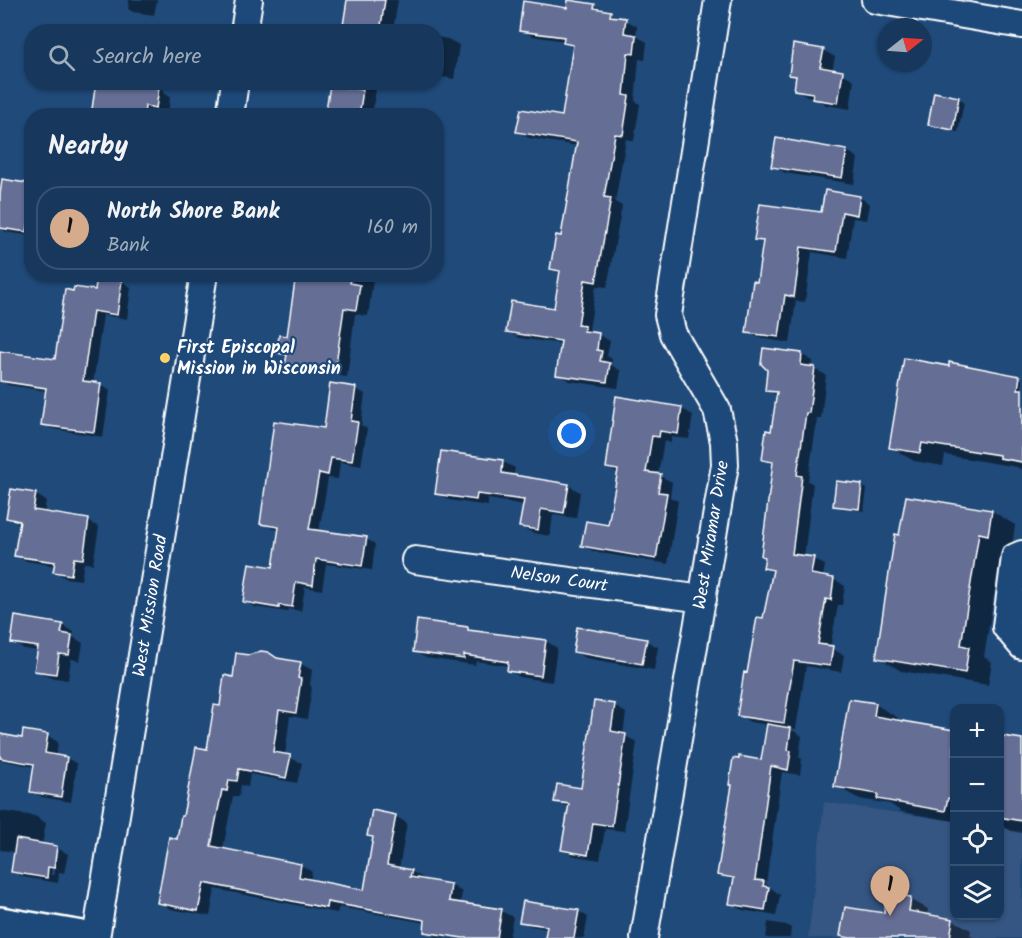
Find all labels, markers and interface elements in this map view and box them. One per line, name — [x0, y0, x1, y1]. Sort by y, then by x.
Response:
north arrow — [878, 18, 932, 72]
search box — [24, 24, 444, 90]
text: Search here — [93, 40, 201, 75]
icon: search — [45, 41, 78, 74]
text: Nearby — [48, 126, 128, 168]
text: North Shore Bank — [107, 195, 279, 230]
text: 1 — [66, 212, 73, 244]
text: 160 m — [367, 212, 418, 244]
text: Bank — [107, 230, 149, 262]
place label: First Episcopal Mission in Wisconsin — [177, 334, 341, 384]
marker: First Episcopal Mission in Wisconsin — [158, 351, 172, 365]
your location — [557, 419, 586, 448]
street label: West Miramar Drive — [686, 458, 738, 612]
street label: West Mission Road — [125, 532, 177, 679]
street label: Nelson Court — [509, 559, 610, 601]
map controls — [950, 704, 1004, 920]
button: + — [950, 704, 1004, 758]
button: − — [950, 758, 1004, 812]
button: locate — [950, 812, 1004, 866]
pin: 1 — [870, 866, 910, 916]
button: layers — [950, 866, 1004, 920]

